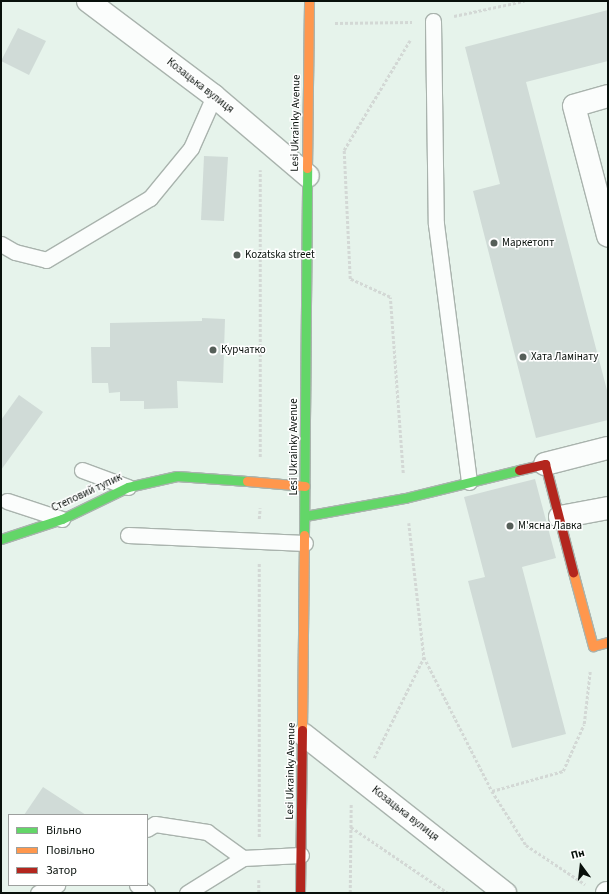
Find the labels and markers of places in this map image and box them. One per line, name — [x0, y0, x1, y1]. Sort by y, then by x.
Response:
place label: Маркетопт — [502, 236, 554, 250]
marker: Маркетопт — [489, 238, 499, 248]
place label: Kozatska street — [245, 248, 315, 262]
marker: Kozatska street — [232, 250, 242, 260]
place label: Курчатко — [221, 343, 266, 357]
marker: Курчатко — [208, 345, 218, 355]
place label: Хата Ламінату — [531, 350, 598, 364]
marker: Хата Ламінату — [518, 352, 528, 362]
place label: М'ясна Лавка — [518, 519, 582, 533]
marker: М'ясна Лавка — [505, 521, 515, 531]

